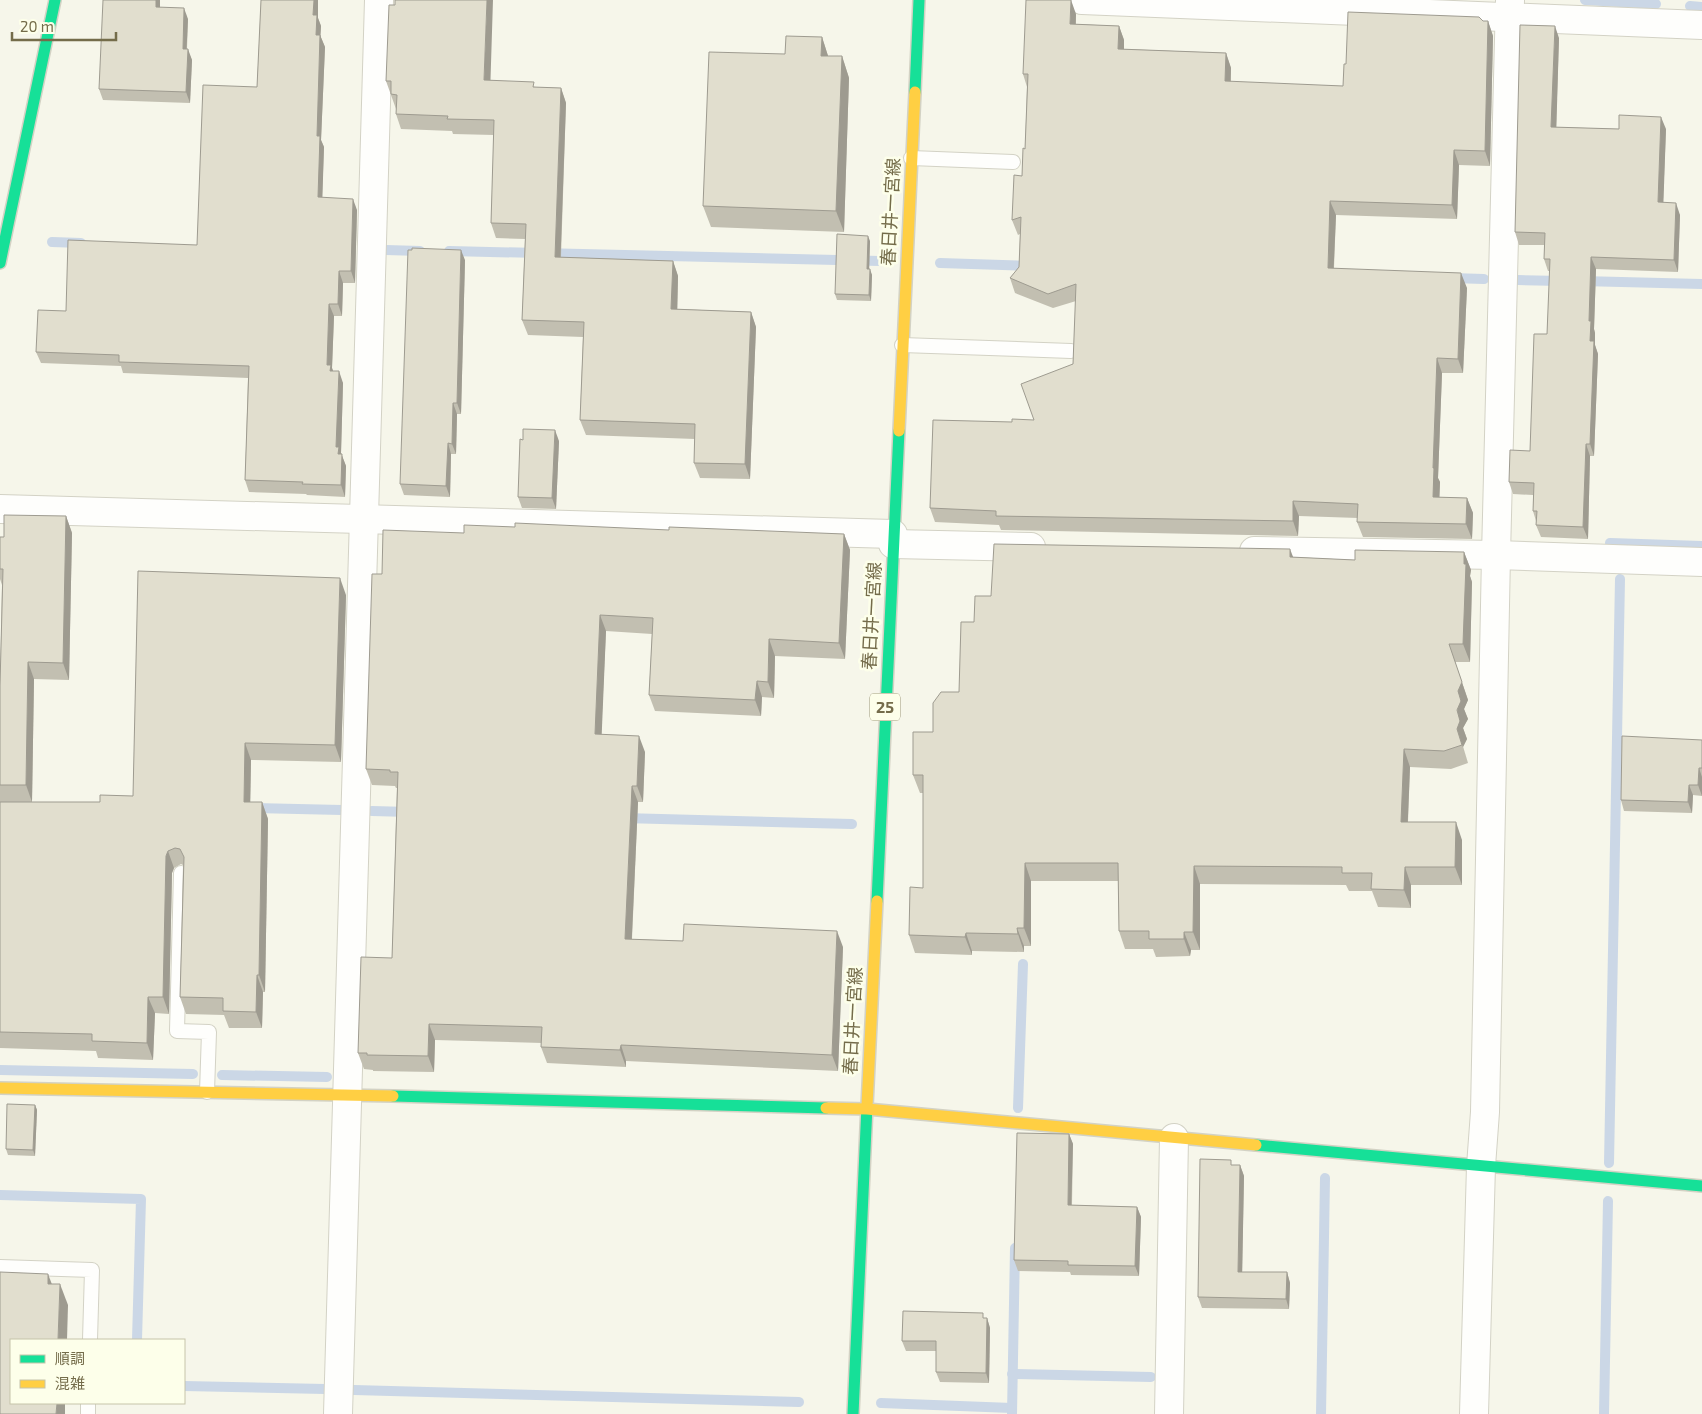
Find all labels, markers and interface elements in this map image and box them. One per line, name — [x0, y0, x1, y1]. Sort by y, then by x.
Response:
scale bar — [12, 10, 116, 42]
text: 20 m — [20, 17, 54, 35]
street label: 春日井一宮線 — [876, 157, 904, 266]
street label: 春日井一宮線 — [857, 561, 885, 670]
road number: 25 — [870, 694, 900, 720]
street label: 春日井一宮線 — [838, 966, 866, 1075]
legend — [10, 1339, 185, 1404]
text: 順調 — [55, 1349, 85, 1367]
text: 混雑 — [55, 1374, 85, 1392]

